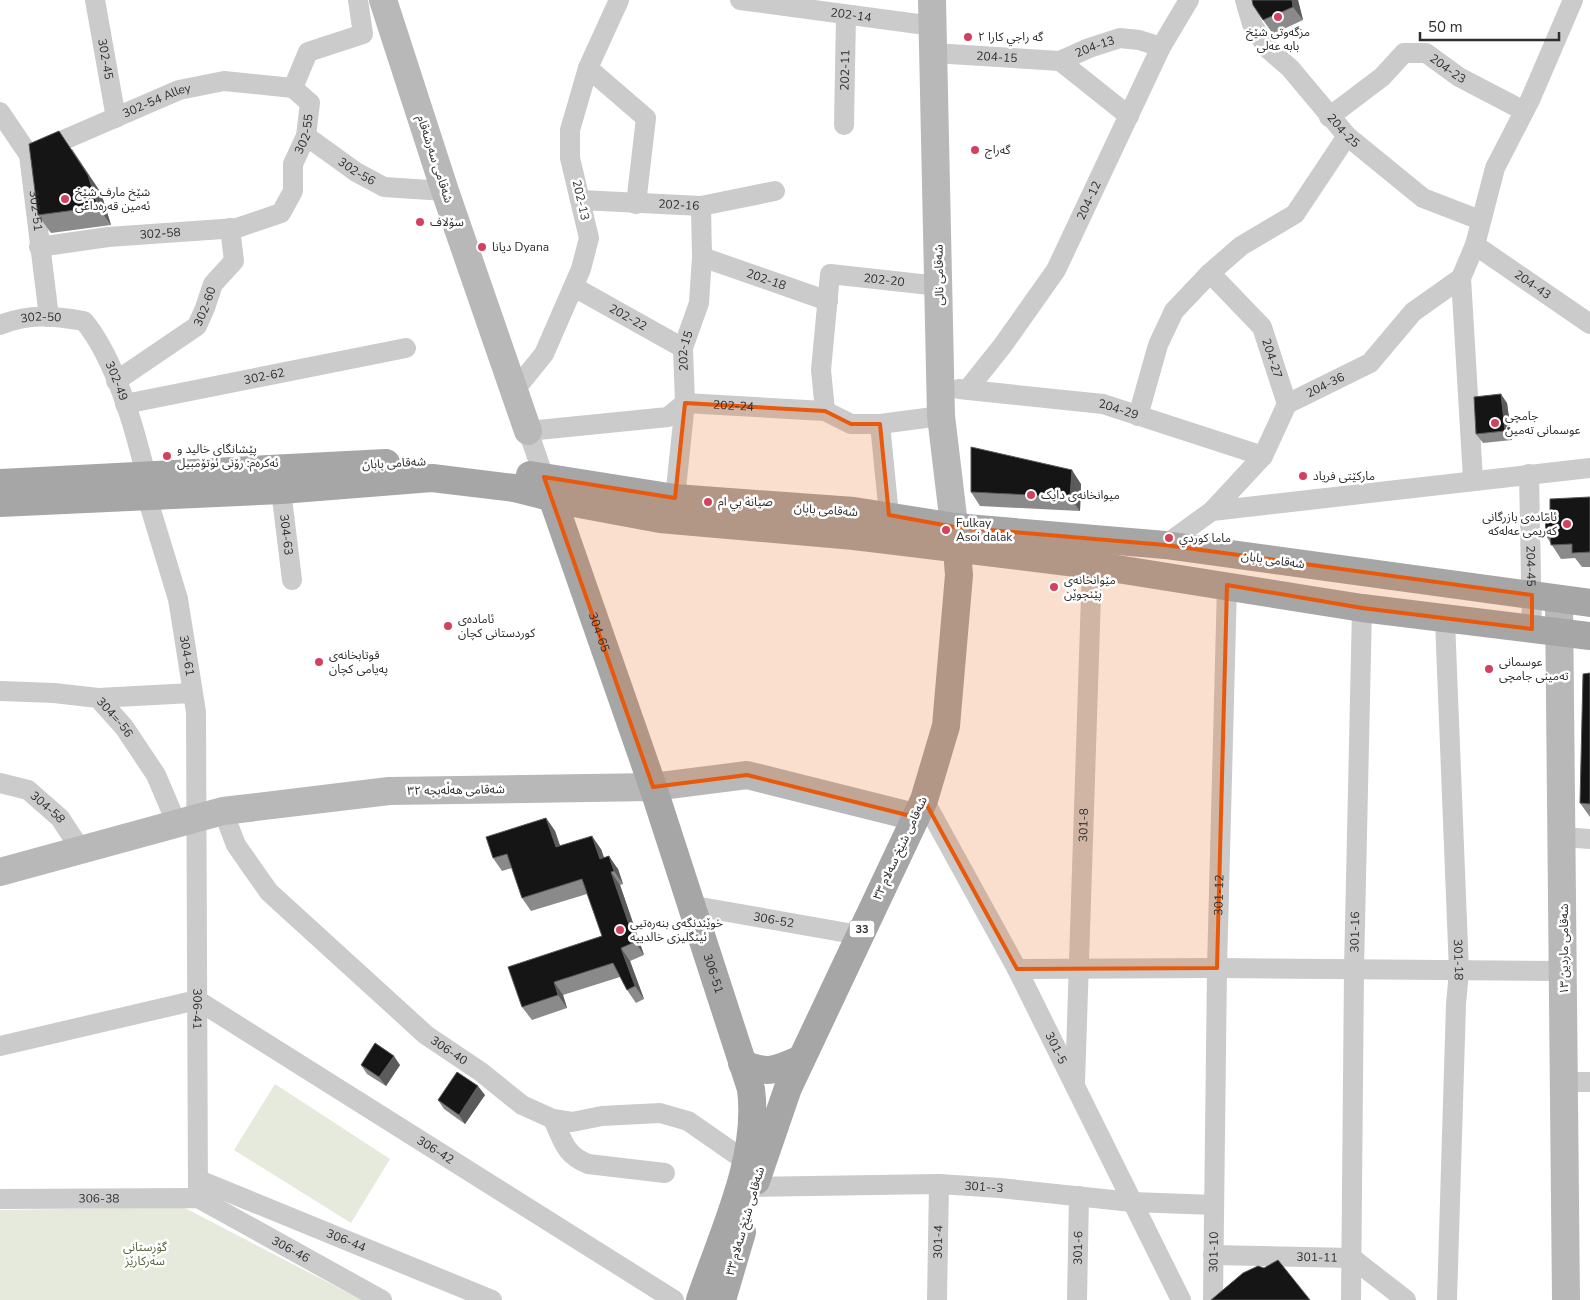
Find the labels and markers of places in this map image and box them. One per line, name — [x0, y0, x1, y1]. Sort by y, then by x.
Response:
marker: مزگەوتی شێخ بابە عەلی — [1272, 11, 1284, 23]
place label: مزگەوتی شێخ بابە عەلی — [1246, 24, 1310, 54]
place label: گه راجي كارا ٢ — [978, 29, 1044, 47]
marker: گه راجي كارا ٢ — [962, 31, 974, 43]
place label: گەراج — [985, 142, 1011, 159]
marker: گەراج — [969, 144, 981, 156]
place label: شێخ مارف شێخ ئەمین قەرەداغی — [75, 184, 150, 214]
marker: شێخ مارف شێخ ئەمین قەرەداغی — [59, 193, 71, 205]
place label: سۆلاف — [430, 214, 464, 230]
marker: سۆلاف — [414, 216, 426, 228]
place label: دیانا Dyana — [492, 239, 549, 255]
marker: دیانا Dyana — [476, 241, 488, 253]
place label: جامچی عوسمانی تەمین — [1505, 408, 1581, 438]
marker: جامچی عوسمانی تەمین — [1489, 417, 1501, 429]
place label: پێشانگای خالید و ئەکرەم: رۆنی ئوتۆمبیل — [177, 441, 278, 472]
marker: پێشانگای خالید و ئەکرەم: رۆنی ئوتۆمبیل — [161, 450, 173, 462]
place label: مارکێتی فریاد — [1313, 468, 1375, 484]
marker: مارکێتی فریاد — [1297, 470, 1309, 482]
place label: میوانخانەی دایک — [1041, 487, 1120, 503]
marker: میوانخانەی دایک — [1025, 489, 1037, 501]
place label: صيانة بي ام — [718, 494, 773, 512]
marker: صيانة بي ام — [702, 496, 714, 508]
place label: ئامادەی بازرگانی کەریمی عەلەکە — [1482, 509, 1558, 539]
place label: Fulkay Asoi dalak — [956, 515, 1013, 545]
marker: ئامادەی بازرگانی کەریمی عەلەکە — [1561, 518, 1573, 530]
marker: Fulkay Asoi dalak — [940, 524, 952, 536]
place label: ماما كوردي — [1179, 530, 1231, 548]
marker: ماما كوردي — [1163, 532, 1175, 544]
place label: مێوانخانەی پێنجوێن — [1064, 572, 1116, 602]
marker: مێوانخانەی پێنجوێن — [1048, 581, 1060, 593]
place label: ئامادەی کوردستانی کچان — [458, 611, 536, 641]
marker: ئامادەی کوردستانی کچان — [442, 620, 454, 632]
place label: قوتابخانەی پەیامی کچان — [329, 647, 388, 677]
place label: عوسمانی تەمینی جامچی — [1499, 654, 1569, 684]
marker: قوتابخانەی پەیامی کچان — [313, 656, 325, 668]
marker: عوسمانی تەمینی جامچی — [1483, 663, 1495, 675]
place label: خوێندنگەی بنەڕەتیی ئینگلیزی خالدییە — [630, 915, 723, 945]
marker: خوێندنگەی بنەڕەتیی ئینگلیزی خالدییە — [614, 924, 626, 936]

